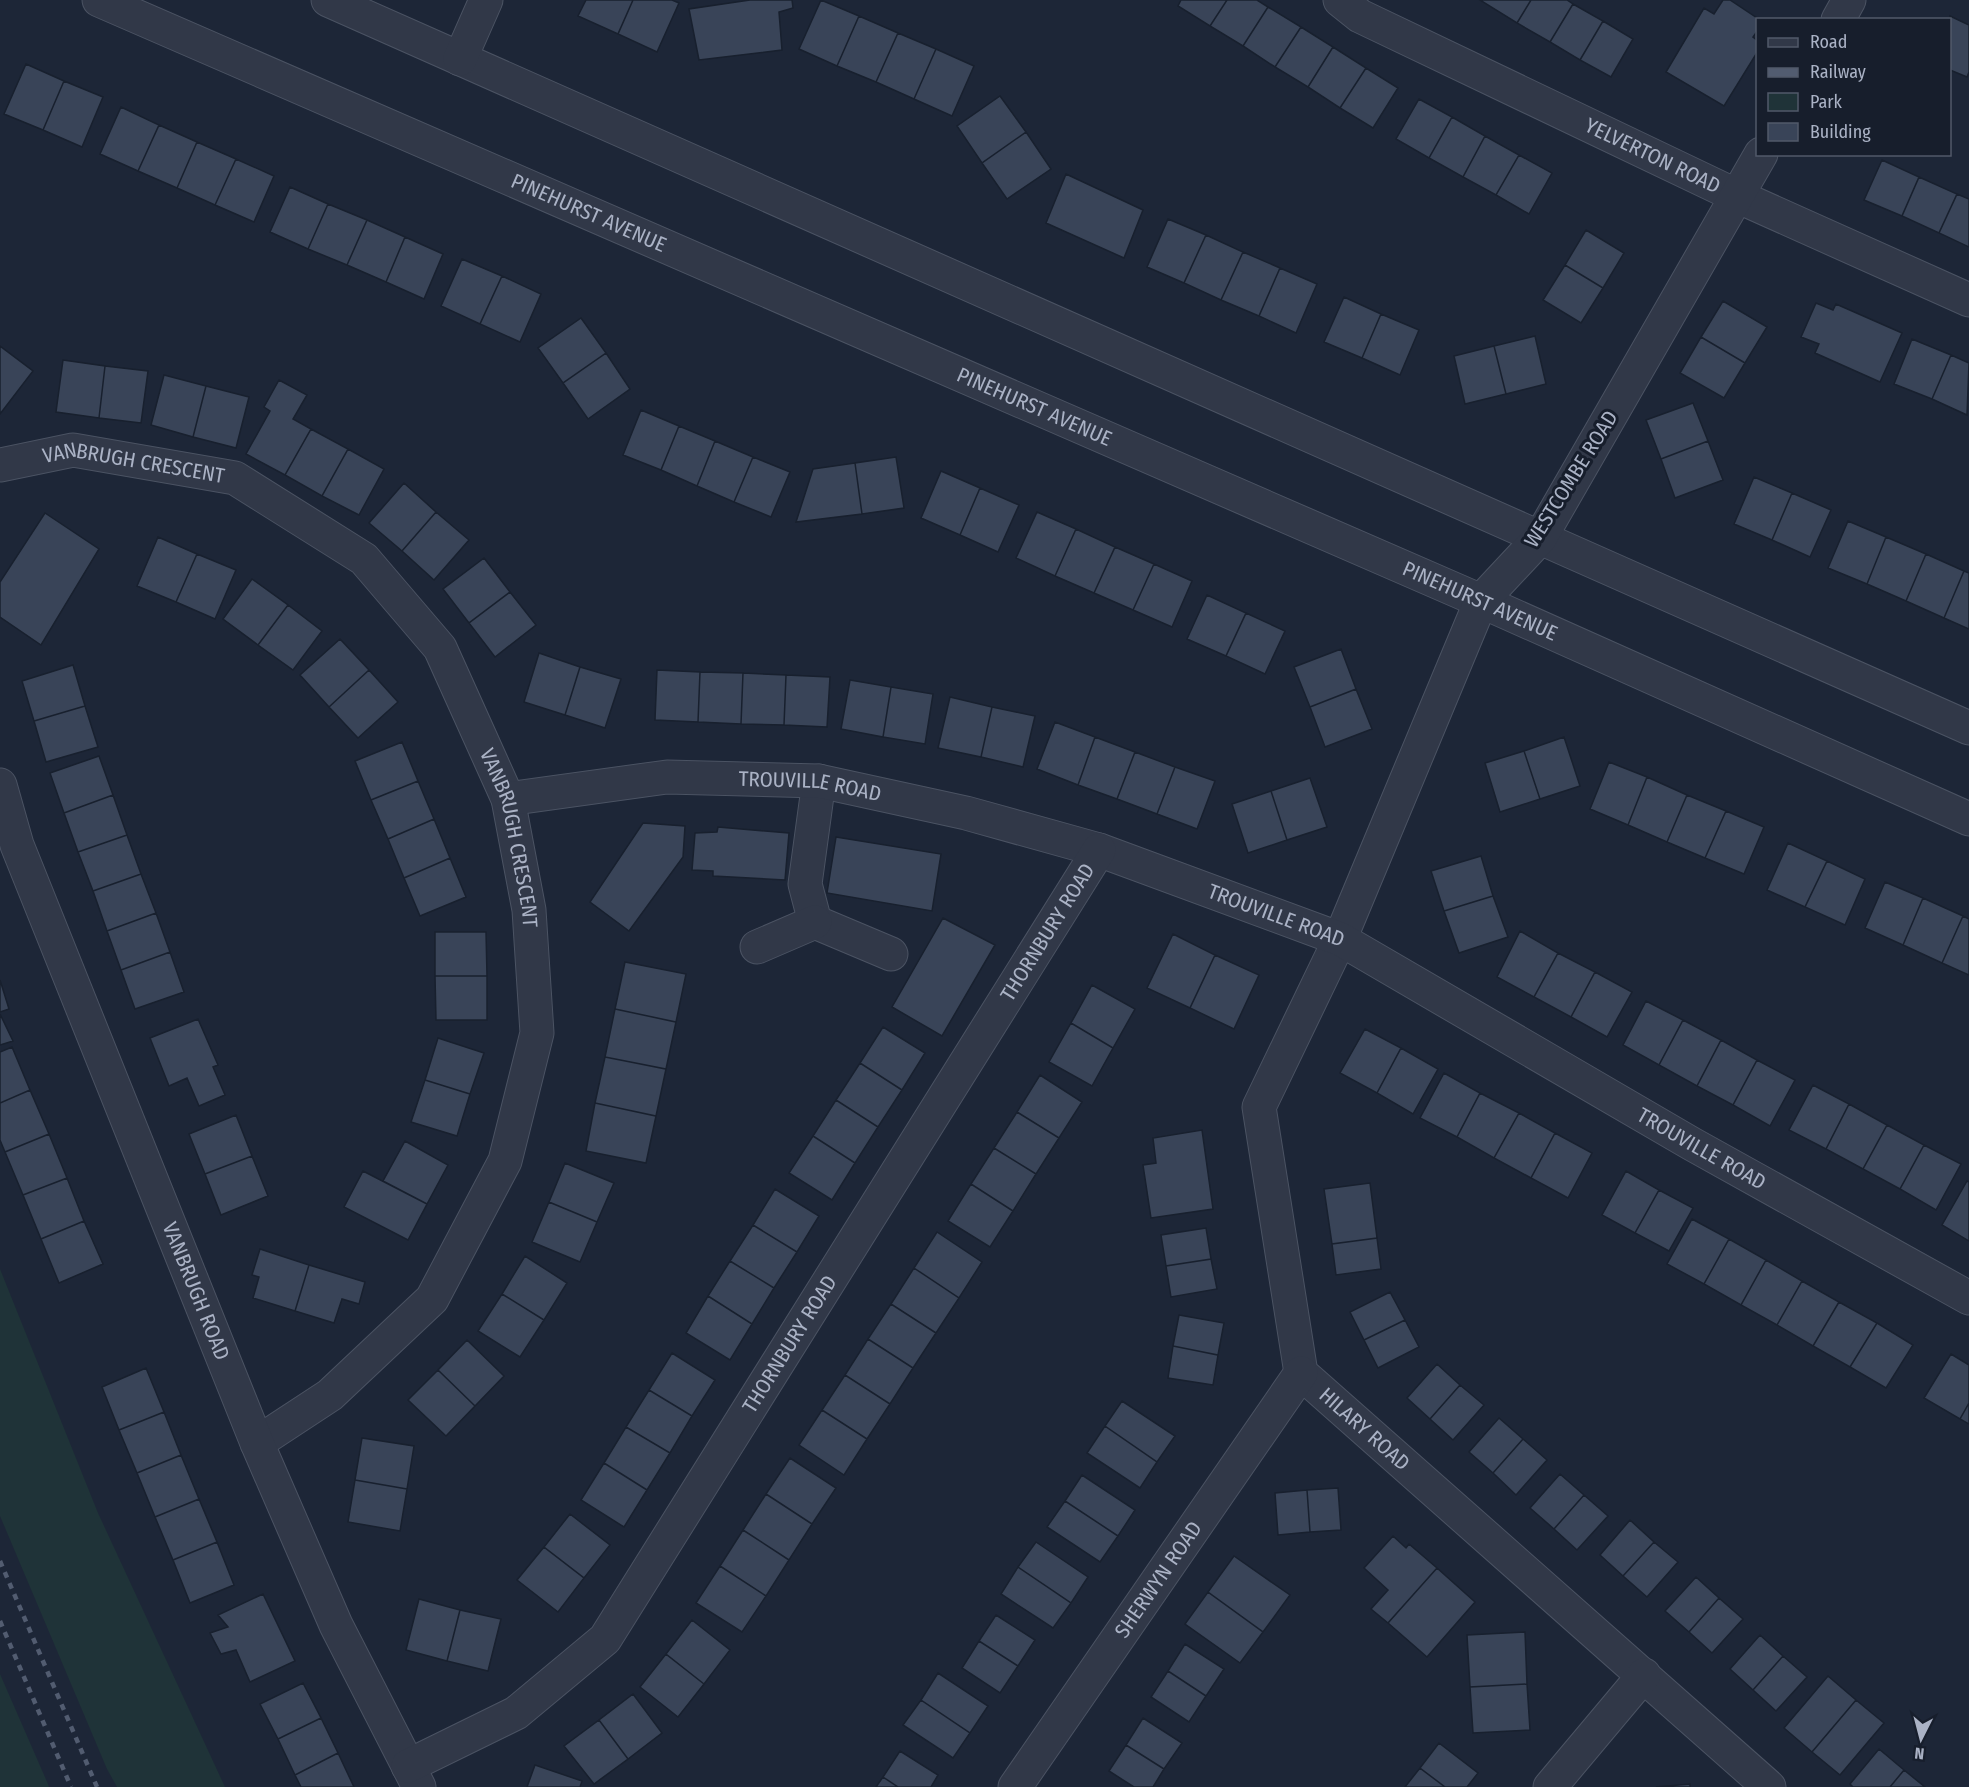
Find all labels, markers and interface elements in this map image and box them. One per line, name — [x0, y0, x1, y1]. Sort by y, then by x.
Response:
legend — [1756, 18, 1951, 156]
text: Road — [1810, 31, 1847, 53]
text: Railway — [1810, 61, 1866, 83]
text: Park — [1810, 91, 1843, 113]
street label: YELVERTON ROAD — [1581, 112, 1725, 199]
text: Building — [1810, 121, 1871, 143]
street label: PINEHURST AVENUE — [507, 168, 670, 258]
street label: PINEHURST AVENUE — [953, 362, 1116, 452]
street label: WESTCOMBE ROAD — [1519, 406, 1623, 552]
street label: VANBRUGH CRESCENT — [40, 437, 227, 489]
street label: PINEHURST AVENUE — [1399, 555, 1561, 646]
street label: VANBRUGH CRESCENT — [474, 744, 543, 928]
street label: TROUVILLE ROAD — [738, 766, 884, 807]
street label: THORNBURY ROAD — [995, 858, 1100, 1006]
street label: TROUVILLE ROAD — [1204, 878, 1348, 953]
street label: TROUVILLE ROAD — [1633, 1102, 1770, 1195]
street label: VANBRUGH ROAD — [157, 1218, 235, 1364]
street label: THORNBURY ROAD — [737, 1270, 842, 1418]
street label: HILARY ROAD — [1314, 1382, 1415, 1476]
street label: SHERWYN ROAD — [1109, 1516, 1208, 1643]
north arrow — [1891, 1709, 1951, 1769]
text: N — [1914, 1743, 1925, 1763]

